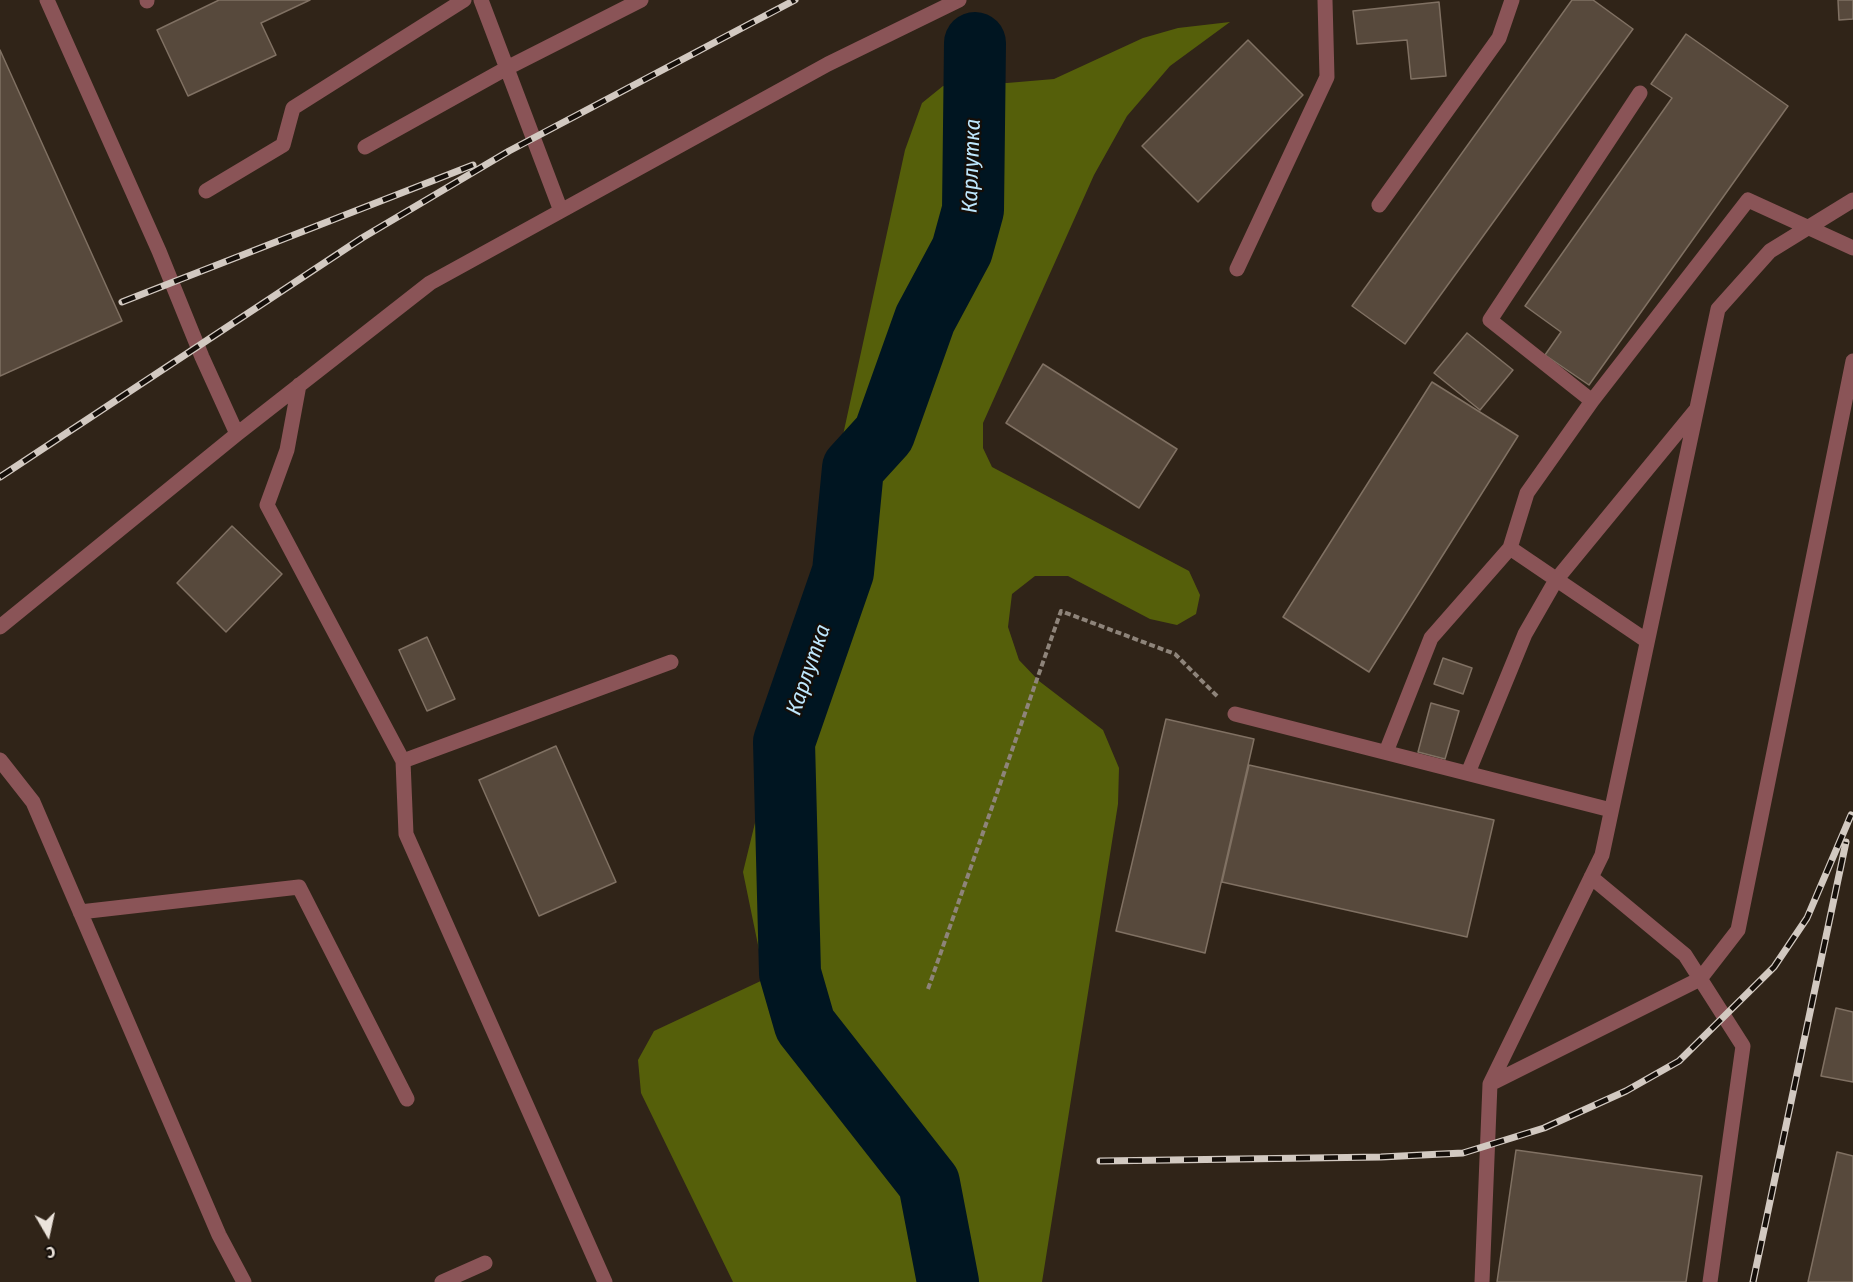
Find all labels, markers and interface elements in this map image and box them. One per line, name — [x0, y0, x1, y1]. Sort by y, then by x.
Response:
water label: Карлутка — [957, 118, 987, 214]
water label: Карлутка — [781, 621, 837, 719]
north arrow — [18, 1204, 78, 1264]
text: С — [45, 1242, 57, 1262]

